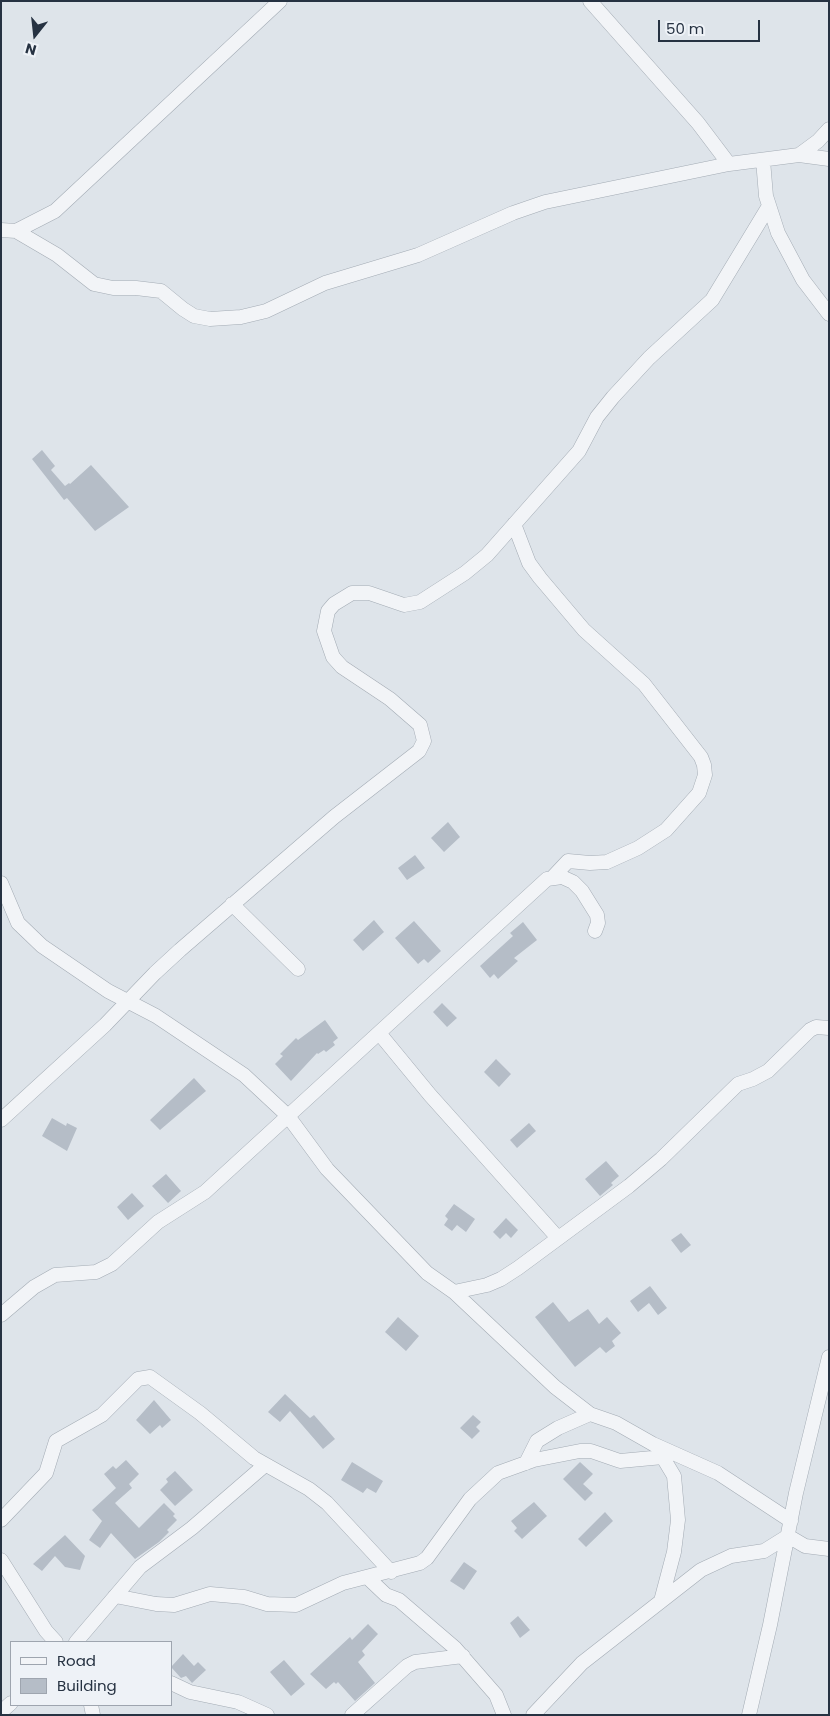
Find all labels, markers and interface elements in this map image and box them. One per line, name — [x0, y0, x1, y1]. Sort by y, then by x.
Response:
north arrow — [10, 10, 60, 60]
scale bar — [660, 10, 762, 42]
text: 50 m — [666, 18, 704, 39]
text: N — [23, 38, 39, 60]
legend — [10, 1641, 172, 1706]
text: Road — [57, 1650, 96, 1671]
text: Building — [57, 1675, 117, 1696]

